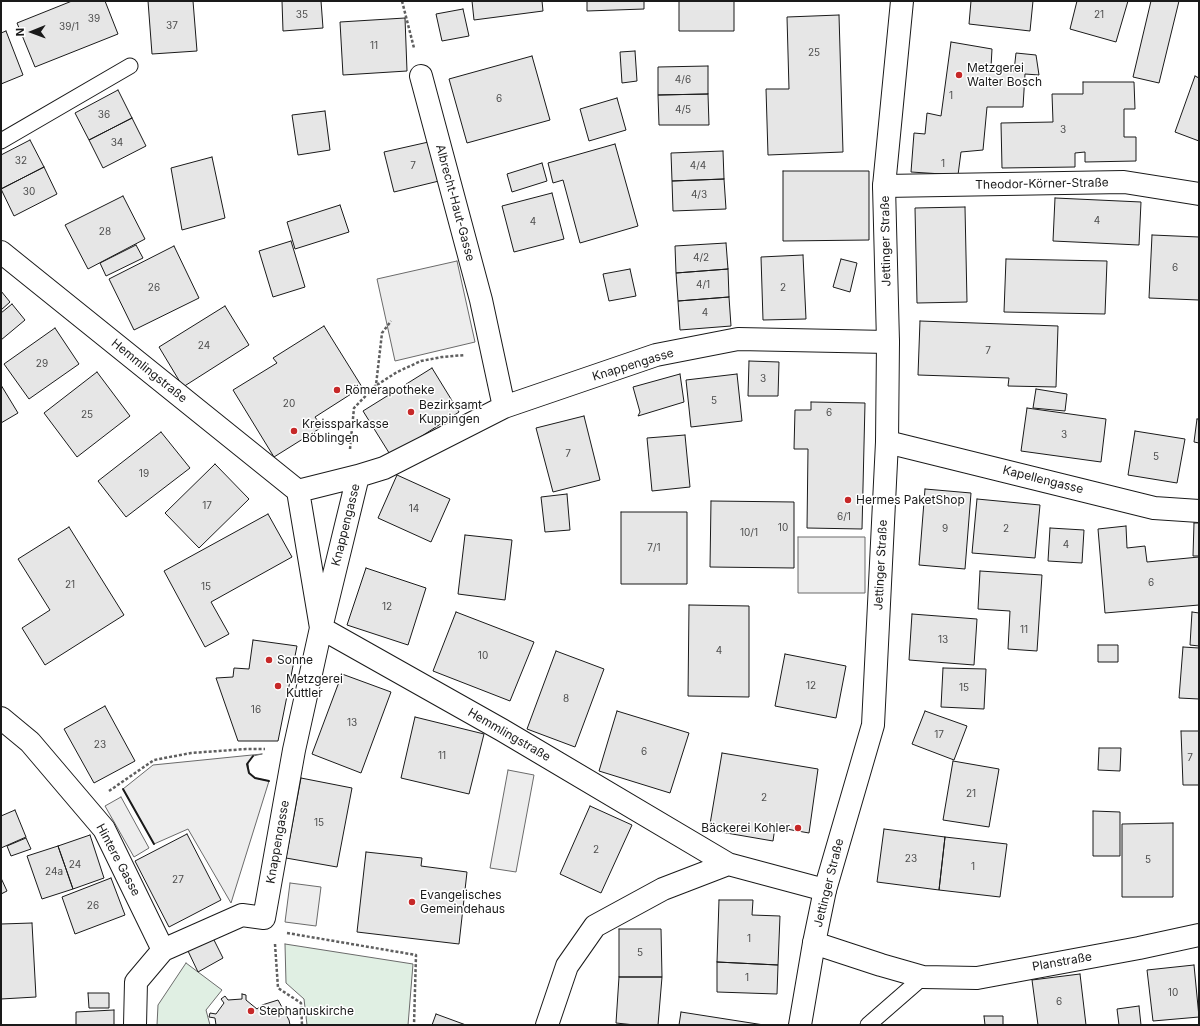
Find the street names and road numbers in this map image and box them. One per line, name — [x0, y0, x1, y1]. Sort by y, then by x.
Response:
street label: Albrecht-Haut-Gasse — [432, 143, 478, 263]
street label: Theodor-Körner-Straße — [975, 176, 1109, 192]
street label: Jettinger Straße — [878, 195, 894, 287]
street label: Hemmlingstraße — [108, 336, 190, 406]
street label: Knappengasse — [591, 346, 675, 384]
street label: Kapellengasse — [1001, 463, 1085, 497]
street label: Knappengasse — [329, 482, 363, 568]
street label: Jettinger Straße — [871, 519, 891, 611]
street label: Hemmlingstraße — [465, 705, 553, 765]
street label: Knappengasse — [264, 799, 292, 885]
street label: Hintere Gasse — [93, 821, 143, 899]
street label: Jettinger Straße — [811, 837, 847, 929]
street label: Planstraße — [1031, 950, 1093, 974]

